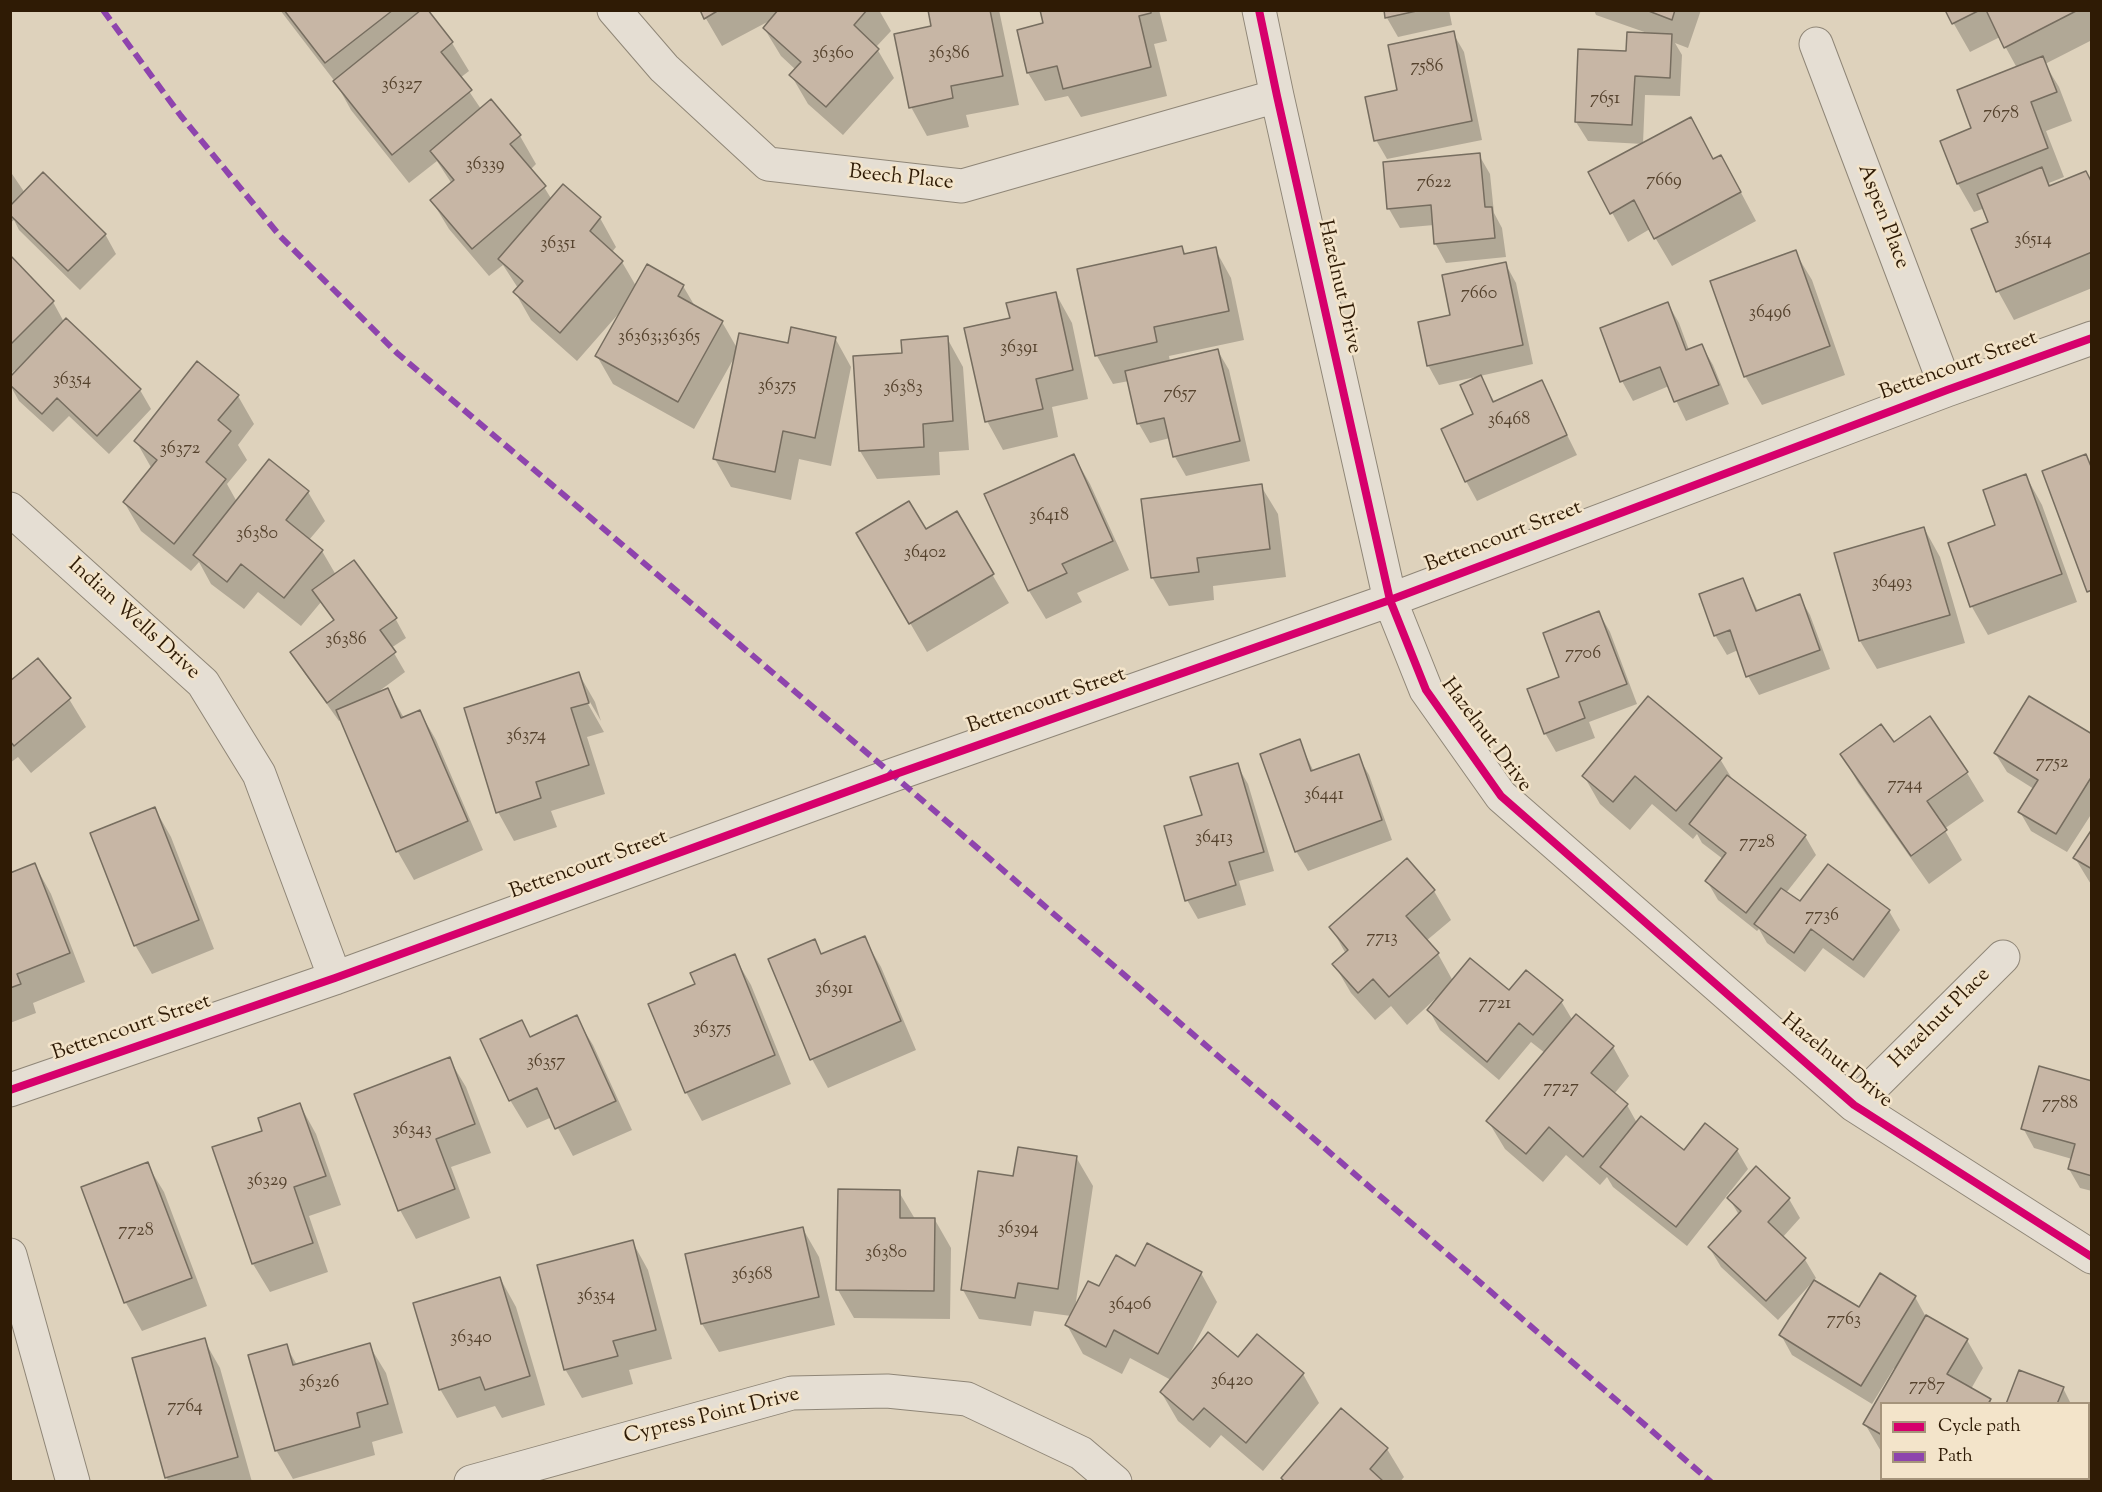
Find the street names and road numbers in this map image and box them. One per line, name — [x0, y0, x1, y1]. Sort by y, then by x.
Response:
street label: Beech Place — [847, 161, 955, 197]
street label: Aspen Place — [1851, 161, 1913, 273]
street label: Hazelnut Drive — [1310, 218, 1366, 356]
street label: Bettencourt Street — [1877, 327, 2041, 407]
street label: Bettencourt Street — [1422, 496, 1586, 580]
street label: Indian Wells Drive — [62, 554, 204, 686]
street label: Bettencourt Street — [964, 663, 1130, 741]
street label: Hazelnut Drive — [1434, 674, 1536, 798]
street label: Bettencourt Street — [507, 826, 671, 906]
street label: Hazelnut Place — [1885, 963, 1997, 1075]
street label: Bettencourt Street — [49, 990, 215, 1068]
street label: Hazelnut Drive — [1775, 1009, 1897, 1115]
street label: Cypress Point Drive — [622, 1383, 802, 1451]

